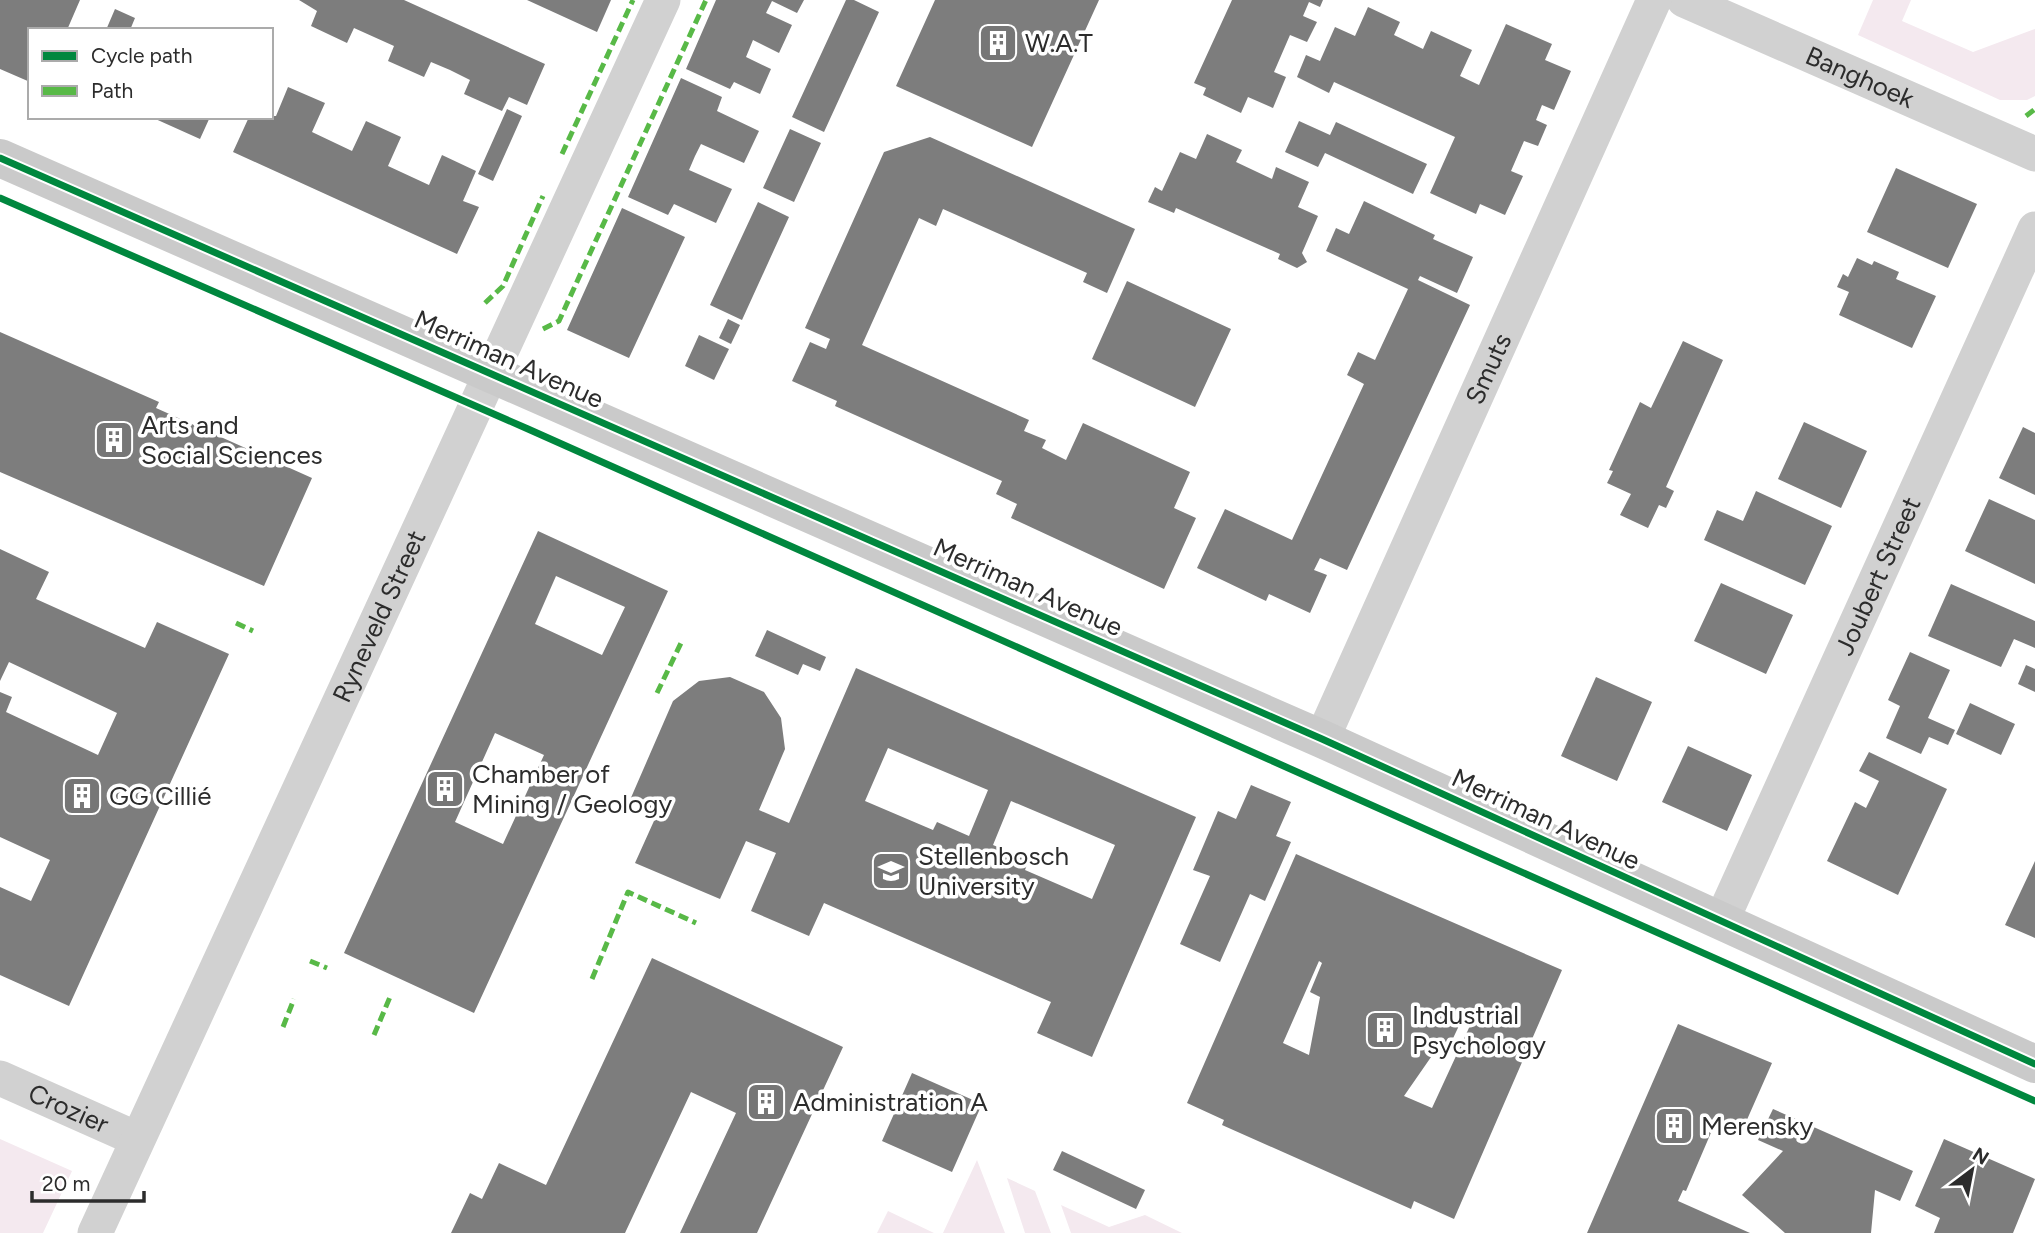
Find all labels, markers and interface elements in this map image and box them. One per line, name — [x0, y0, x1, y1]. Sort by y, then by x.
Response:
building icon: W.A.T — [977, 22, 1019, 64]
place label: W.A.T — [1025, 27, 1093, 59]
legend — [28, 28, 273, 119]
street label: Banghoek — [1801, 39, 1919, 115]
text: Cycle path — [91, 43, 192, 68]
text: Path — [91, 78, 133, 103]
street label: Merriman Avenue — [409, 303, 609, 415]
street label: Smuts — [1459, 328, 1518, 409]
place label: Arts and Social Sciences — [141, 409, 323, 471]
building icon: Arts and Social Sciences — [93, 419, 135, 461]
street label: Joubert Street — [1828, 492, 1928, 660]
street label: Ryneveld Street — [326, 525, 433, 707]
street label: Merriman Avenue — [928, 531, 1128, 643]
place label: Chamber of Mining / Geology — [472, 758, 672, 820]
street label: Merriman Avenue — [1447, 761, 1645, 877]
building icon: Chamber of Mining / Geology — [424, 768, 466, 810]
building icon: GG Cillié — [61, 775, 103, 817]
place label: GG Cillié — [109, 780, 211, 812]
place label: Stellenbosch University — [918, 840, 1069, 902]
school or university icon: Stellenbosch University — [870, 850, 912, 892]
place label: Industrial Psychology — [1412, 999, 1546, 1061]
building icon: Industrial Psychology — [1364, 1009, 1406, 1051]
street label: Crozier — [23, 1077, 114, 1140]
building icon: Administration A — [745, 1081, 787, 1123]
place label: Administration A — [793, 1086, 988, 1118]
building icon: Merensky — [1653, 1105, 1695, 1147]
place label: Merensky — [1701, 1110, 1813, 1142]
north arrow — [1937, 1135, 2007, 1205]
text: N — [1968, 1142, 1993, 1170]
scale bar — [32, 1160, 144, 1204]
text: 20 m — [42, 1171, 90, 1196]

